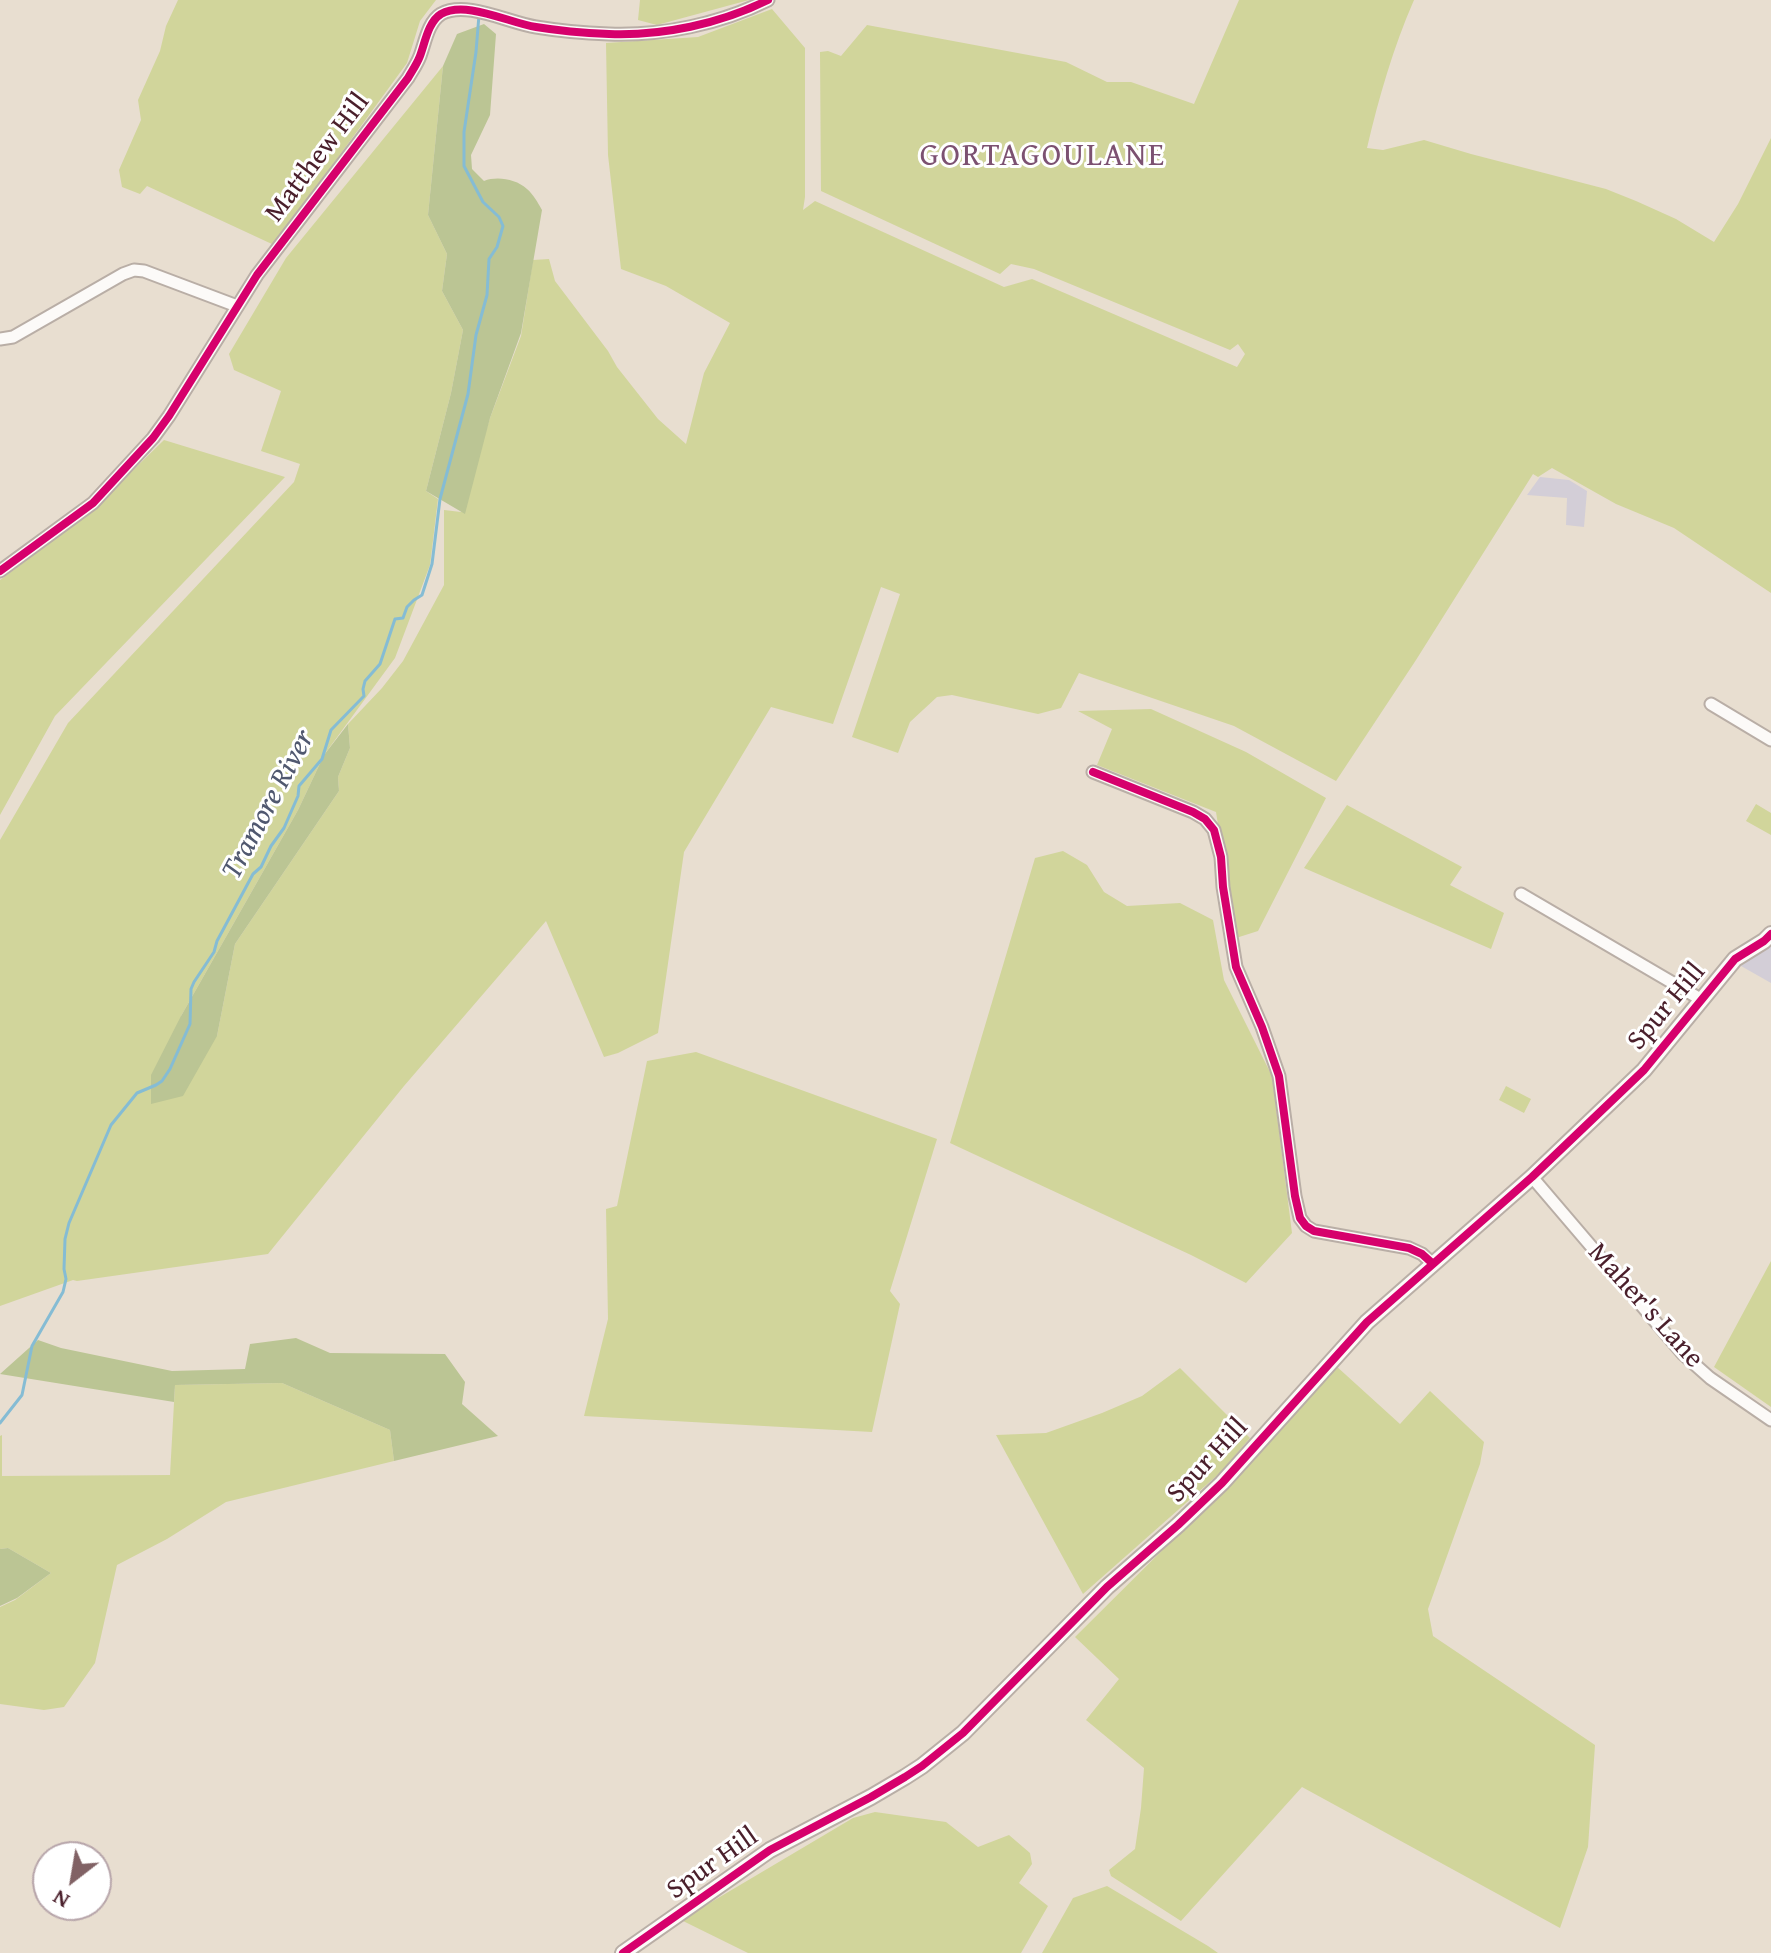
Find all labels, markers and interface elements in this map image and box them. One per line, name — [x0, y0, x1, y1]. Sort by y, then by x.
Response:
street label: Matthew Hill — [259, 87, 377, 229]
district label: GORTAGOULANE — [920, 138, 1166, 176]
water label: Tramore River — [215, 724, 323, 886]
street label: Spur Hill — [1621, 956, 1713, 1058]
street label: Maher's Lane — [1580, 1236, 1710, 1376]
street label: Spur Hill — [1160, 1412, 1256, 1510]
street label: Spur Hill — [661, 1820, 765, 1908]
north arrow — [32, 1841, 112, 1921]
text: N — [46, 1882, 75, 1917]

